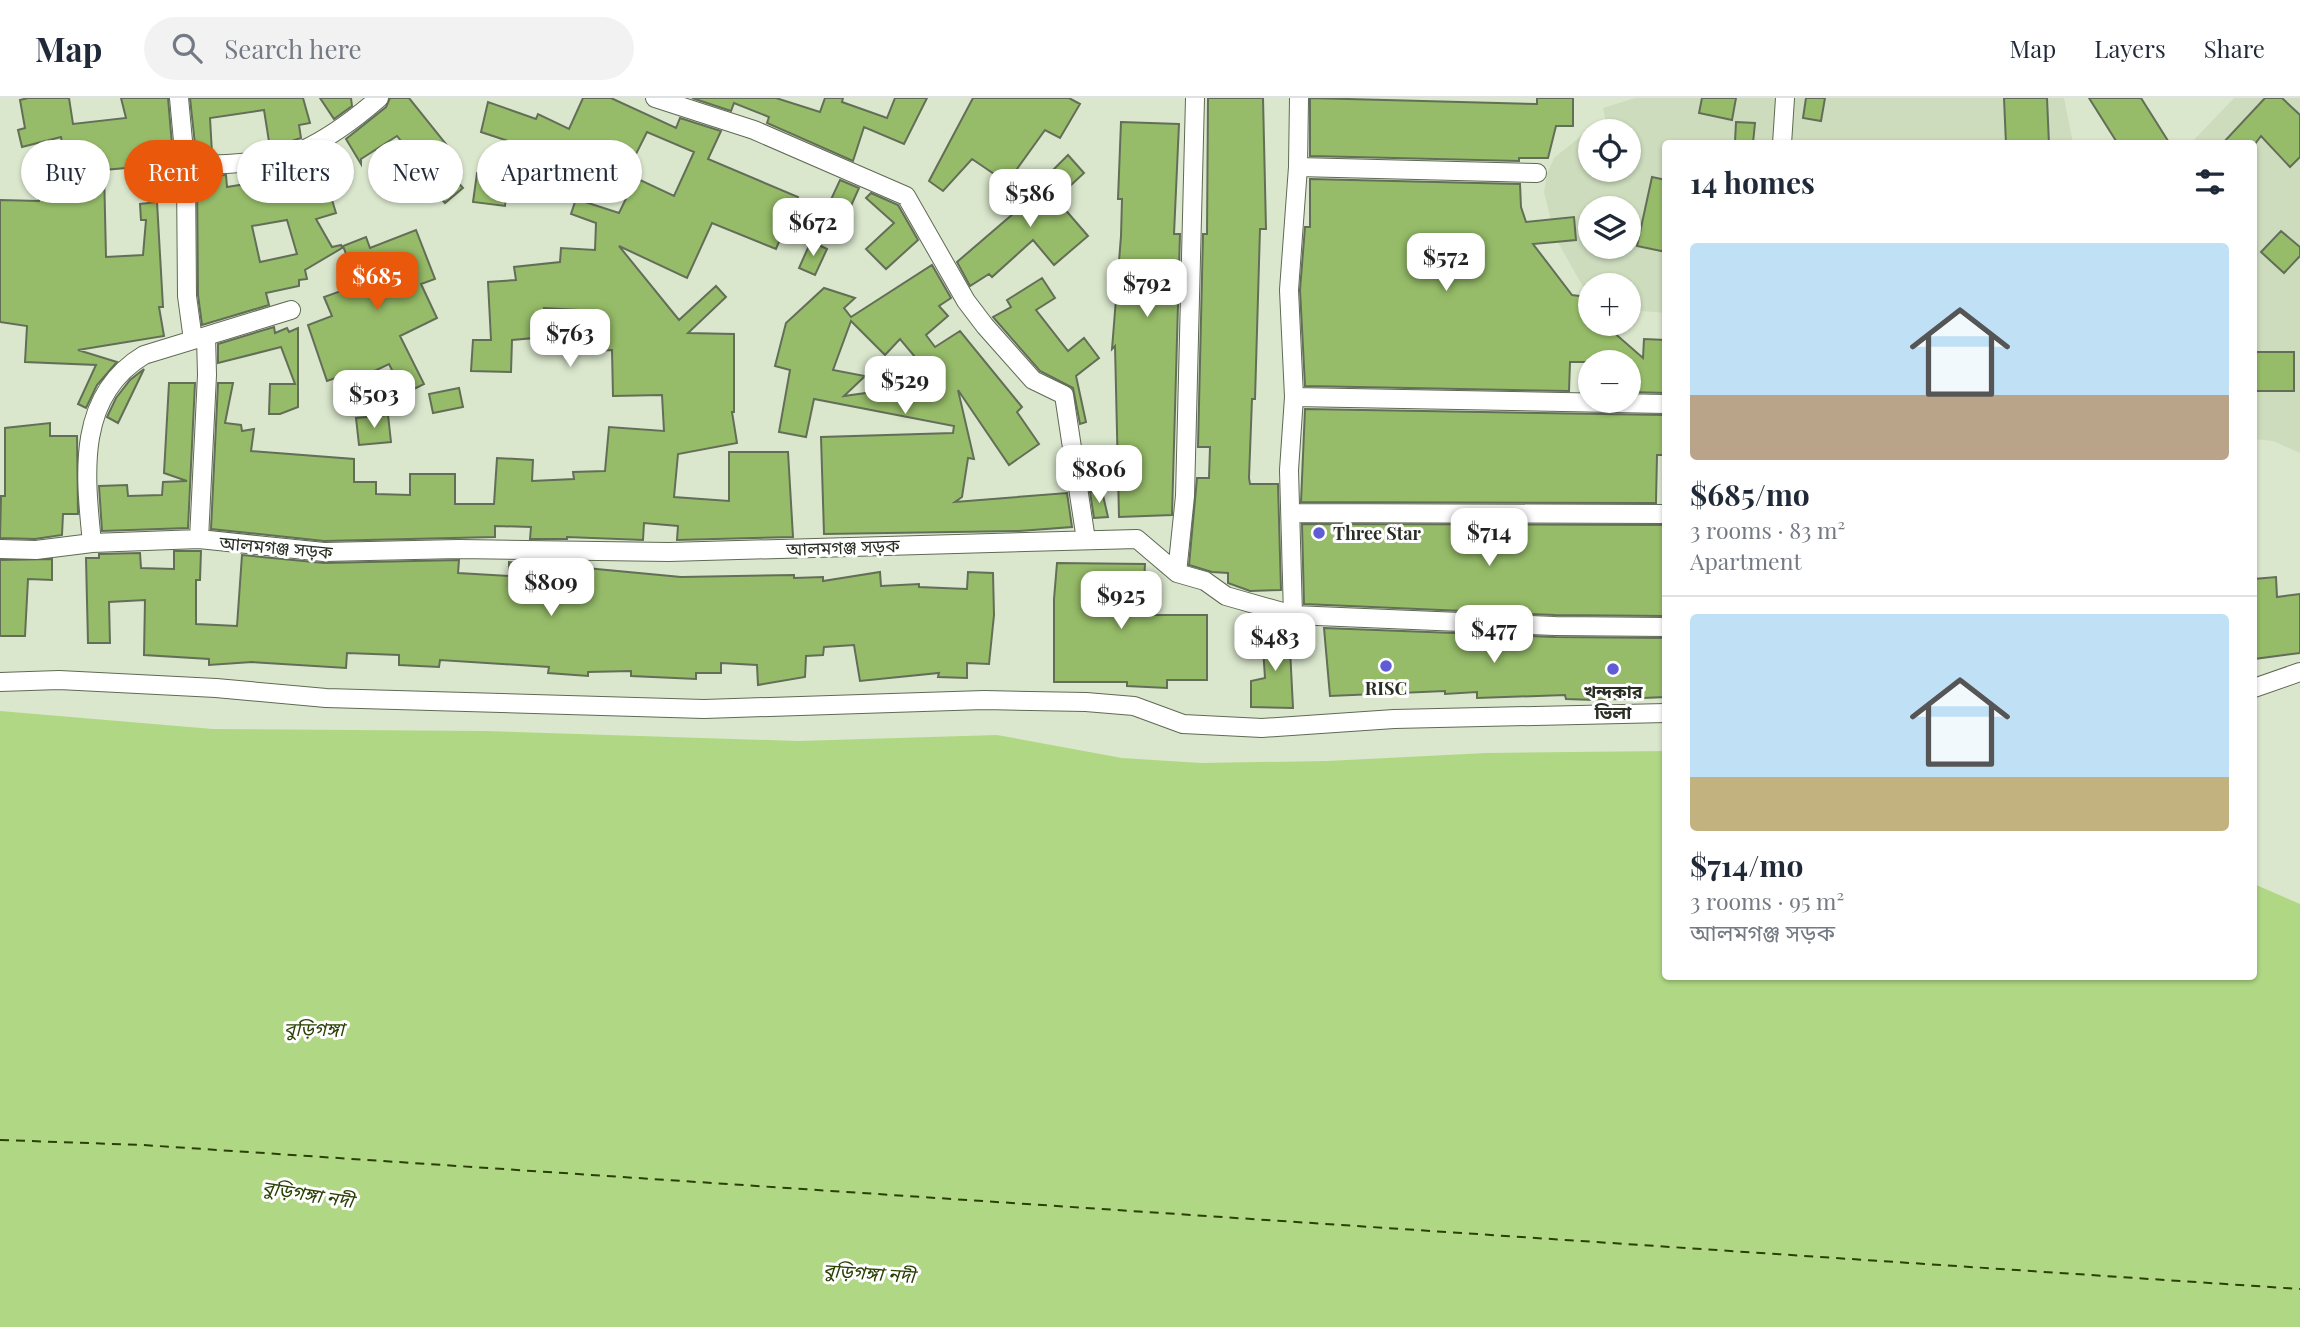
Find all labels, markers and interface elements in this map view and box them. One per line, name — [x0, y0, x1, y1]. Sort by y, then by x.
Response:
search box — [144, 17, 634, 80]
text: Map — [35, 26, 102, 70]
icon: search — [168, 29, 206, 67]
text: Search here — [224, 31, 362, 66]
text: Map — [2010, 32, 2056, 64]
text: Layers — [2094, 32, 2166, 64]
text: Share — [2204, 32, 2265, 64]
map controls — [1578, 119, 1641, 413]
button: locate — [1578, 119, 1641, 182]
chip: Buy — [21, 140, 110, 203]
chip: Rent — [124, 140, 223, 203]
chip: Filters — [237, 140, 354, 203]
chip: New — [368, 140, 463, 203]
chip: Apartment — [477, 140, 642, 203]
text: 14 homes — [1690, 162, 1815, 202]
icon: filters — [2191, 163, 2229, 201]
pin: $586 — [989, 170, 1071, 229]
text: $586 — [1005, 176, 1055, 207]
button: layers — [1578, 196, 1641, 259]
pin: $672 — [772, 198, 854, 258]
text: $672 — [789, 205, 837, 236]
pin: $572 — [1405, 234, 1487, 293]
text: $572 — [1423, 240, 1469, 271]
pin: $685 — [336, 252, 418, 312]
text: $685 — [352, 259, 402, 290]
pin: $792 — [1106, 260, 1188, 319]
text: $792 — [1123, 266, 1171, 297]
button: + — [1578, 273, 1641, 336]
icon: home — [1897, 289, 2023, 415]
pin: $763 — [529, 310, 611, 369]
text: $763 — [546, 316, 594, 347]
button: − — [1578, 350, 1641, 413]
pin: $529 — [864, 356, 946, 416]
text: $529 — [881, 363, 929, 394]
pin: $503 — [333, 370, 415, 430]
text: $503 — [349, 377, 399, 408]
pin: $806 — [1058, 446, 1140, 505]
text: $806 — [1072, 452, 1126, 483]
text: $685/mo — [1690, 474, 1810, 514]
pin: $714 — [1448, 508, 1530, 568]
text: 3 rooms · 83 m² — [1690, 514, 1845, 545]
text: $714 — [1467, 515, 1511, 546]
place label: Three Star — [1333, 521, 1422, 545]
marker: Three Star — [1311, 525, 1327, 541]
street label: আলমগঞ্জ সড়ক — [217, 530, 334, 564]
street label: আলমগঞ্জ সড়ক — [785, 533, 901, 561]
text: Apartment — [1690, 545, 1802, 576]
pin: $809 — [510, 559, 592, 618]
text: $809 — [524, 565, 578, 596]
pin: $925 — [1080, 572, 1162, 631]
text: $925 — [1097, 578, 1145, 609]
pin: $477 — [1453, 606, 1535, 665]
text: $477 — [1471, 612, 1517, 643]
pin: $483 — [1234, 614, 1316, 673]
text: $483 — [1250, 620, 1300, 651]
marker: RISC — [1378, 658, 1394, 674]
icon: home — [1897, 659, 2023, 785]
marker: খন্দকার ভিলা — [1605, 661, 1621, 677]
place label: RISC — [1365, 676, 1407, 700]
place label: খন্দকার ভিলা — [1583, 679, 1644, 724]
text: $714/mo — [1690, 845, 1803, 885]
text: 3 rooms · 95 m² — [1690, 885, 1844, 916]
text: আলমগঞ্জ সড়ক — [1690, 916, 1835, 947]
water label: বুড়িগঙ্গা — [284, 1015, 348, 1041]
water label: বুড়িগঙ্গা নদী — [260, 1173, 359, 1214]
water label: বুড়িগঙ্গা নদী — [822, 1256, 920, 1288]

